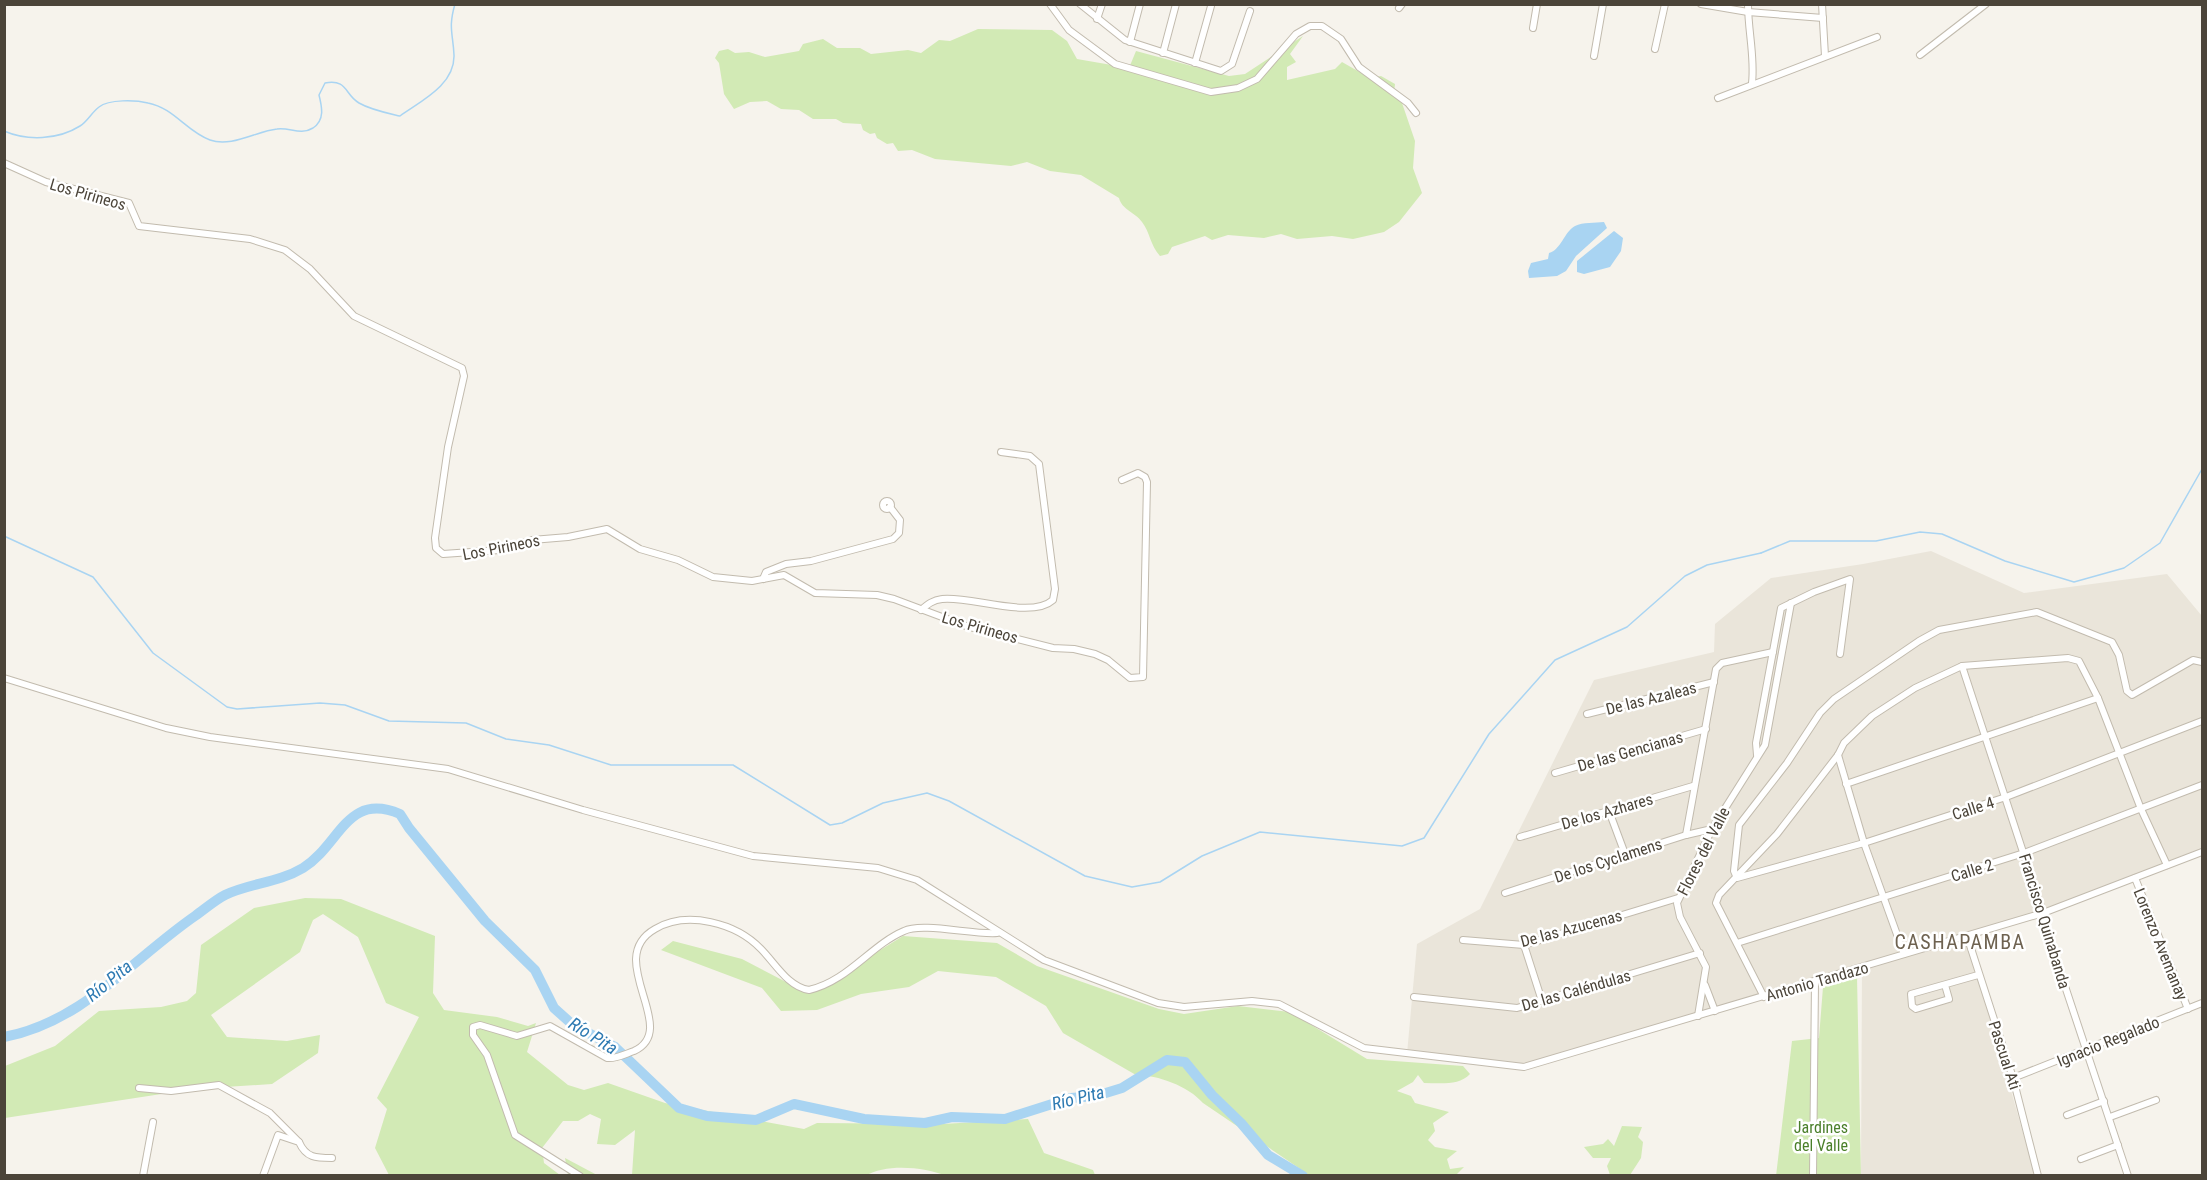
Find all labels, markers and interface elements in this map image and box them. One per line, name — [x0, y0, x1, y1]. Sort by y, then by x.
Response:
street label: Los Pirineos — [48, 175, 128, 214]
street label: Los Pirineos — [461, 531, 541, 564]
street label: Los Pirineos — [940, 608, 1020, 647]
street label: De las Azaleas — [1604, 678, 1698, 719]
street label: De las Gencianas — [1575, 727, 1685, 776]
street label: De los Azhares — [1559, 789, 1655, 834]
street label: Calle 4 — [1950, 793, 1997, 824]
street label: Flores del Valle — [1673, 804, 1734, 899]
street label: De los Cyclamens — [1552, 834, 1664, 887]
street label: Francisco Quinabanda — [2015, 851, 2074, 991]
street label: Calle 2 — [1949, 855, 1996, 886]
street label: Lorenzo Avemanay — [2129, 885, 2192, 1003]
street label: De las Azucenas — [1518, 906, 1624, 951]
district label: CASHAPAMBA — [1894, 930, 2026, 954]
water label: Río Pita — [81, 956, 136, 1006]
street label: Antonio Tandazo — [1764, 958, 1871, 1005]
street label: De las Caléndulas — [1519, 966, 1633, 1015]
street label: Ignacio Regalado — [2054, 1012, 2162, 1071]
water label: Río Pita — [565, 1013, 622, 1059]
street label: Pascual Ati — [1984, 1018, 2025, 1092]
water label: Río Pita — [1049, 1081, 1106, 1114]
park label: Jardines del Valle — [1794, 1118, 1848, 1155]

